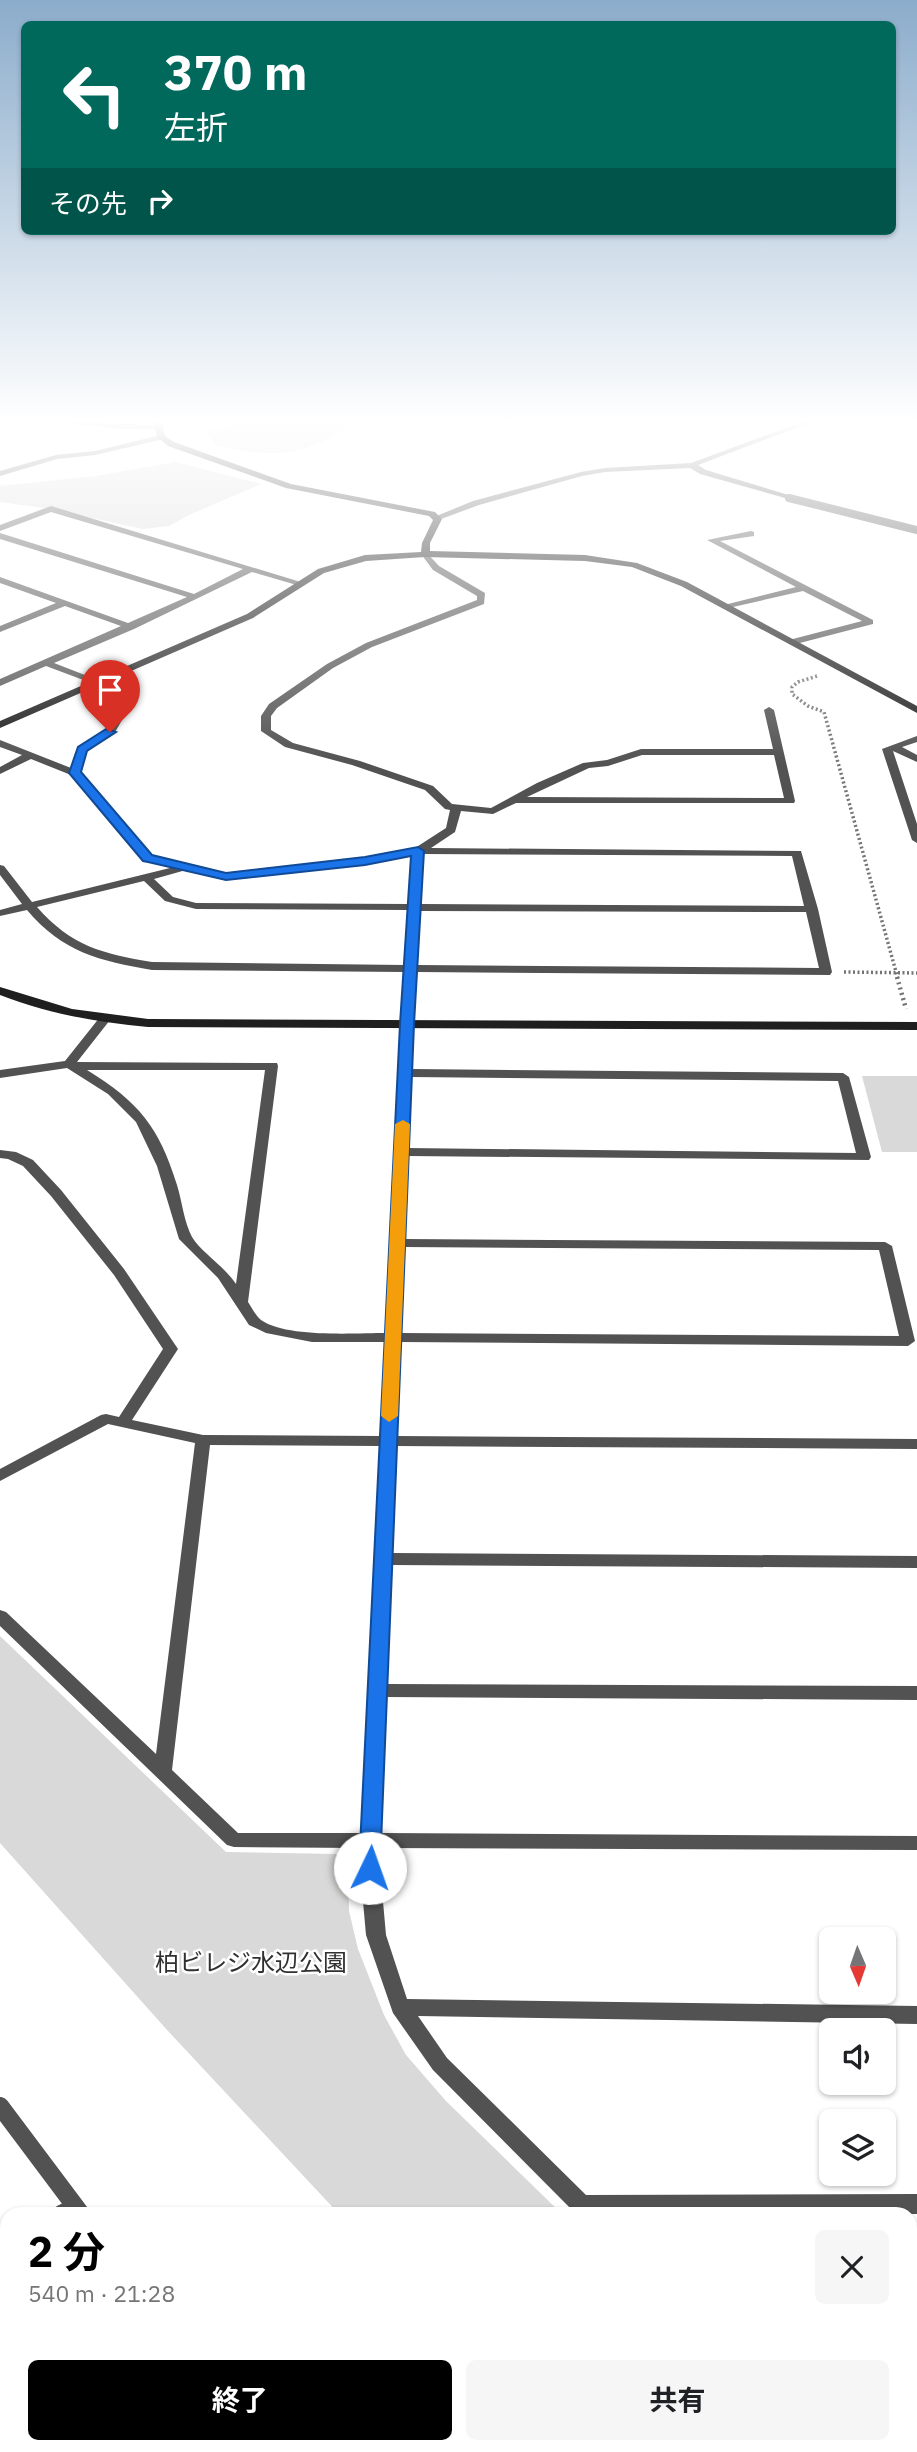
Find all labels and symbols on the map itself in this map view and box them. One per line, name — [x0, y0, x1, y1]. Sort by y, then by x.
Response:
pin — [80, 660, 140, 732]
position arrow — [333, 1831, 407, 1905]
north arrow — [819, 1927, 896, 2004]
park label: 柏ビレジ水辺公園 — [155, 1946, 347, 1978]

